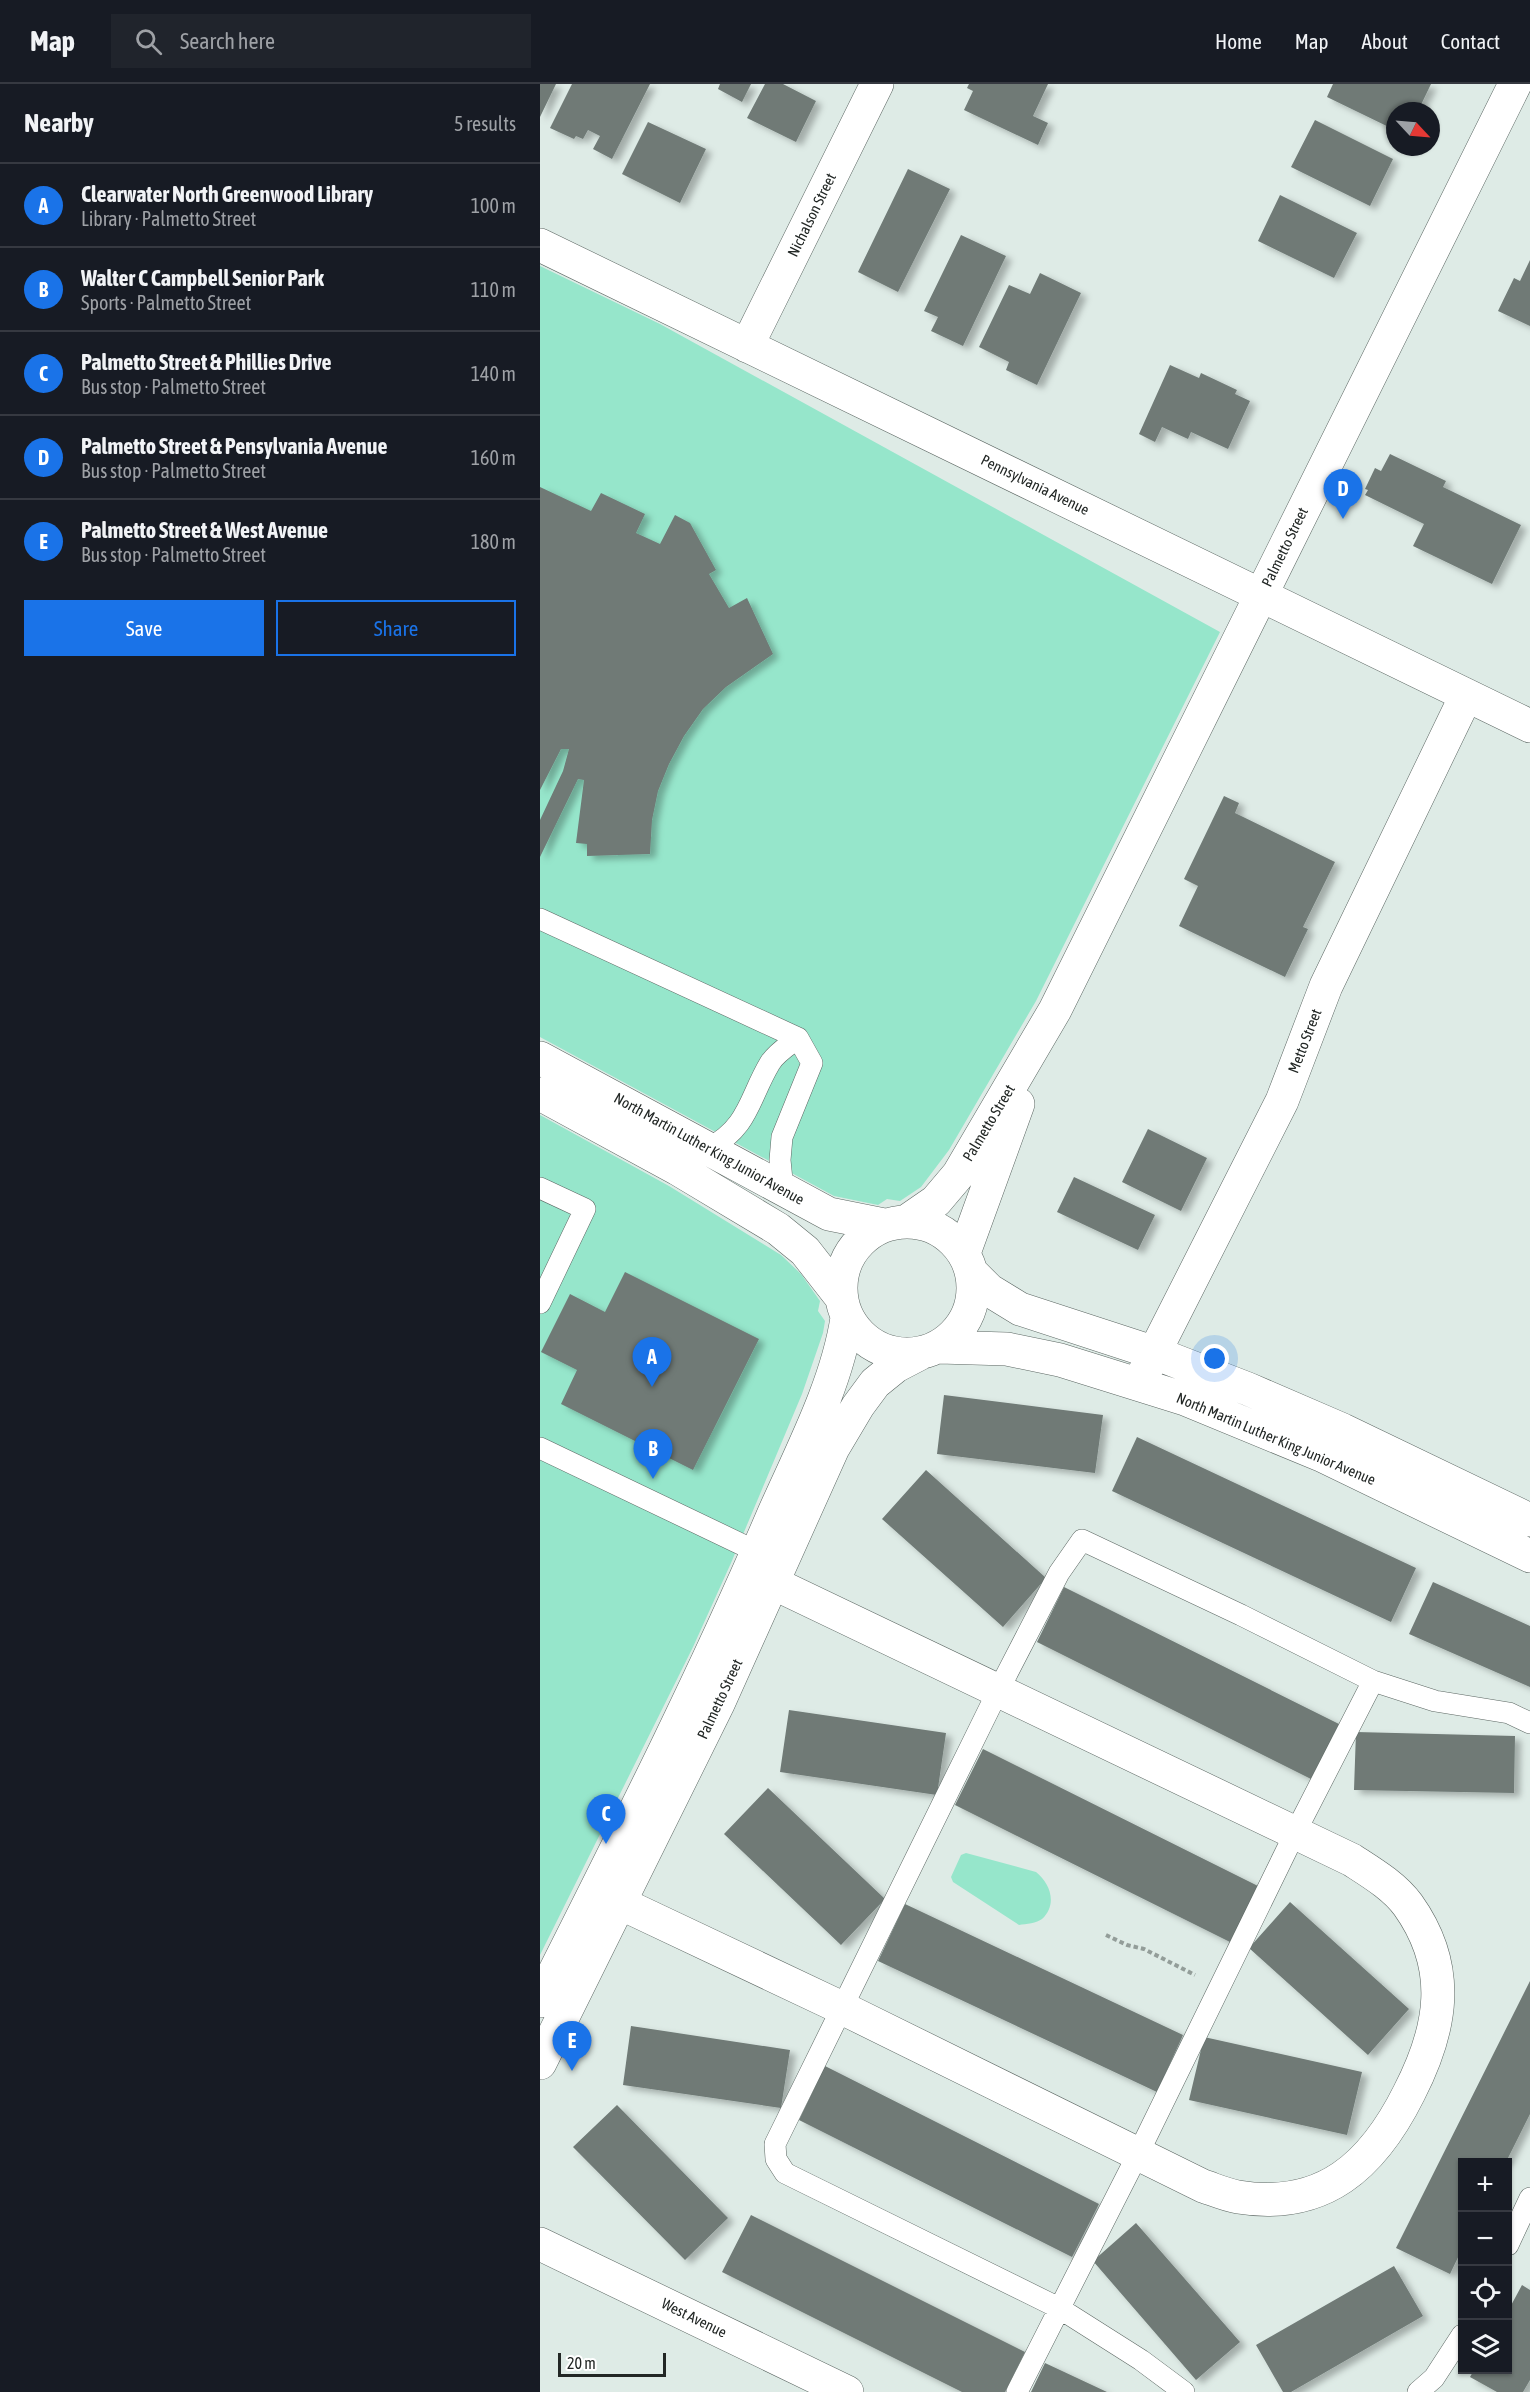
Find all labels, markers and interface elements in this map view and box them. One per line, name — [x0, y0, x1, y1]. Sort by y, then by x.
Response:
search box — [111, 14, 531, 68]
text: Map — [30, 25, 75, 57]
icon: search — [132, 25, 165, 58]
text: Search here — [180, 28, 275, 54]
text: Home — [1215, 29, 1262, 53]
text: Map — [1295, 29, 1329, 53]
text: About — [1362, 29, 1408, 53]
text: Contact — [1441, 29, 1500, 53]
north arrow — [1386, 102, 1440, 156]
text: Nearby — [24, 108, 94, 138]
text: 5 results — [454, 112, 516, 135]
street label: Nichalson Street — [784, 170, 839, 259]
text: Clearwater North Greenwood Library — [81, 181, 373, 207]
text: A — [39, 194, 48, 217]
text: 100 m — [471, 194, 516, 217]
text: Library · Palmetto Street — [81, 207, 256, 230]
text: Walter C Campbell Senior Park — [81, 265, 324, 291]
text: B — [39, 278, 48, 301]
text: 110 m — [471, 278, 516, 301]
text: Sports · Palmetto Street — [81, 291, 251, 314]
text: Palmetto Street & Phillies Drive — [81, 349, 331, 375]
text: C — [39, 362, 48, 385]
text: 140 m — [471, 362, 516, 385]
text: Bus stop · Palmetto Street — [81, 375, 266, 398]
text: Palmetto Street & Pensylvania Avenue — [81, 433, 387, 459]
text: D — [38, 446, 49, 469]
text: 160 m — [471, 446, 516, 469]
street label: Pennsylvania Avenue — [978, 451, 1092, 518]
text: Bus stop · Palmetto Street — [81, 459, 266, 482]
pin: D — [1324, 470, 1362, 519]
street label: Palmetto Street — [1258, 504, 1311, 589]
text: Palmetto Street & West Avenue — [81, 517, 328, 543]
text: E — [39, 530, 48, 553]
text: 180 m — [471, 530, 516, 553]
text: Bus stop · Palmetto Street — [81, 543, 266, 566]
button: Save — [24, 600, 264, 656]
button: Share — [276, 600, 516, 656]
street label: Metto Street — [1285, 1006, 1325, 1075]
street label: Palmetto Street — [959, 1081, 1018, 1164]
street label: North Martin Luther King Junior Avenue — [611, 1089, 807, 1208]
pin: A — [632, 1338, 672, 1387]
your location — [1200, 1344, 1229, 1373]
street label: North Martin Luther King Junior Avenue — [1174, 1389, 1378, 1488]
pin: B — [634, 1430, 672, 1479]
street label: Palmetto Street — [694, 1656, 745, 1741]
pin: C — [586, 1794, 626, 1844]
pin: E — [552, 2022, 591, 2071]
map controls — [1458, 2158, 1512, 2374]
button: + — [1458, 2158, 1512, 2212]
button: − — [1458, 2212, 1512, 2266]
button: locate — [1458, 2266, 1512, 2320]
street label: West Avenue — [659, 2294, 730, 2341]
button: layers — [1458, 2320, 1512, 2374]
scale bar — [558, 2350, 666, 2378]
text: 20 m — [567, 2354, 596, 2372]

